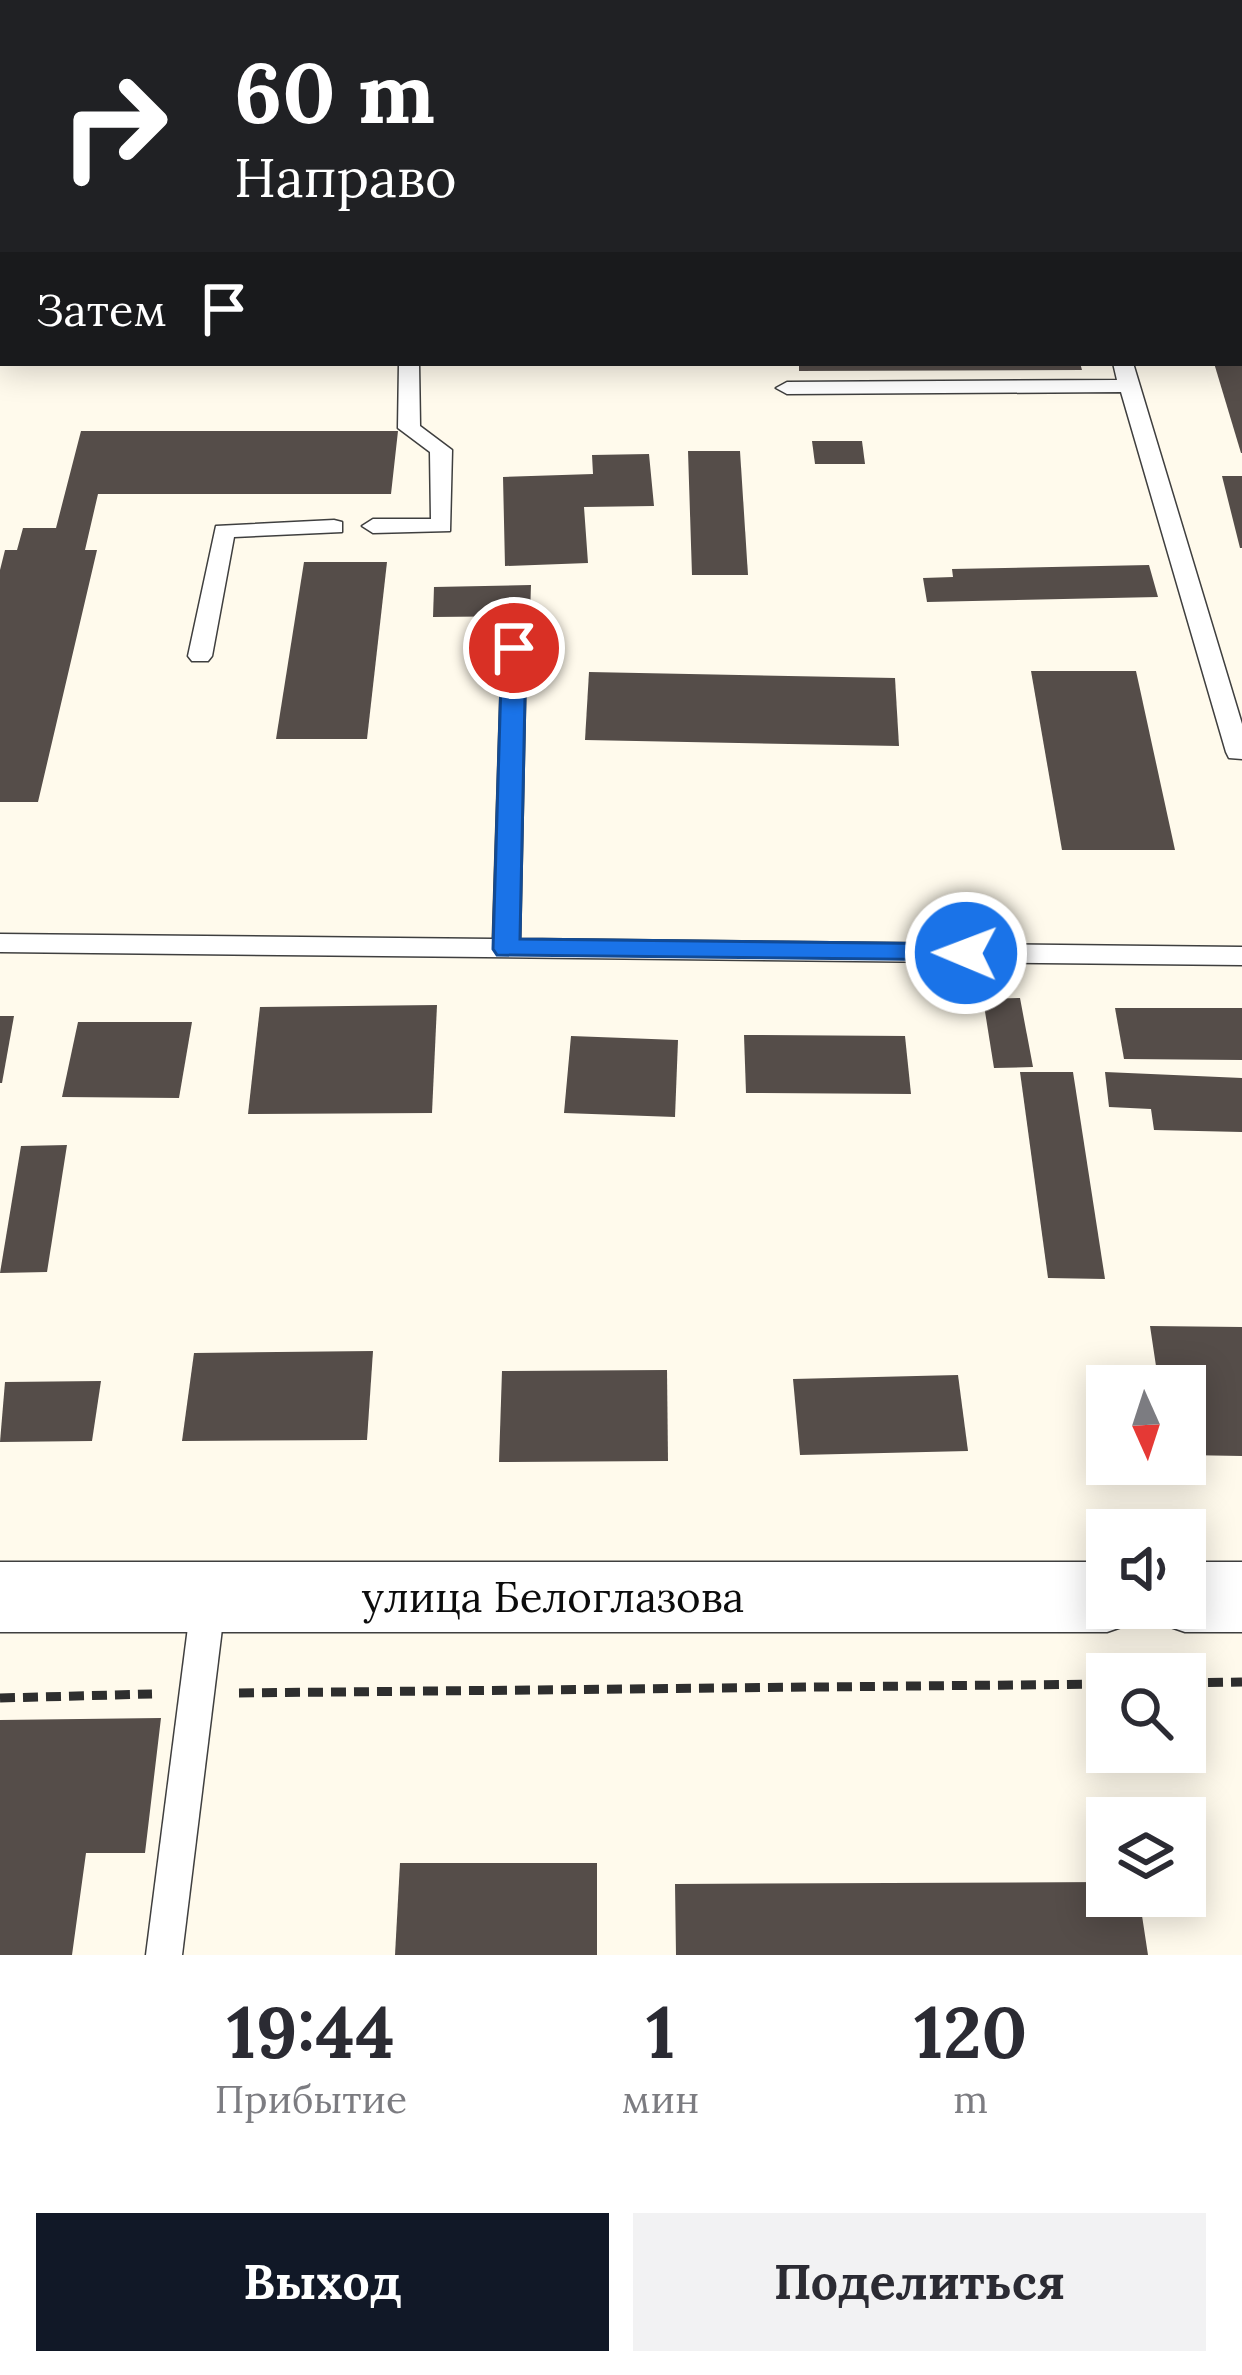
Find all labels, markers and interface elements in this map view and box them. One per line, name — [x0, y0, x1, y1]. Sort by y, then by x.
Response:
text: 60 m — [234, 38, 435, 146]
icon: right — [36, 48, 192, 204]
text: Направо — [234, 143, 457, 212]
icon: arrive — [191, 276, 257, 342]
text: Затем — [36, 281, 167, 338]
pin — [463, 597, 565, 699]
icon: arrive — [481, 615, 547, 681]
position arrow — [903, 890, 1029, 1016]
north arrow — [1086, 1365, 1206, 1485]
map controls — [1086, 1365, 1206, 1917]
button: sound — [1086, 1509, 1206, 1629]
street label: улица Белоглазова — [362, 1570, 744, 1624]
button: search — [1086, 1653, 1206, 1773]
button: layers — [1086, 1797, 1206, 1917]
text: 19:44 — [227, 1986, 395, 2078]
text: 1 — [646, 1986, 675, 2078]
text: 120 — [914, 1986, 1027, 2078]
text: Прибытие — [215, 2074, 407, 2124]
text: мин — [622, 2074, 699, 2124]
text: m — [953, 2074, 988, 2124]
button: Выход — [36, 2213, 609, 2351]
button: Поделиться — [633, 2213, 1206, 2351]

